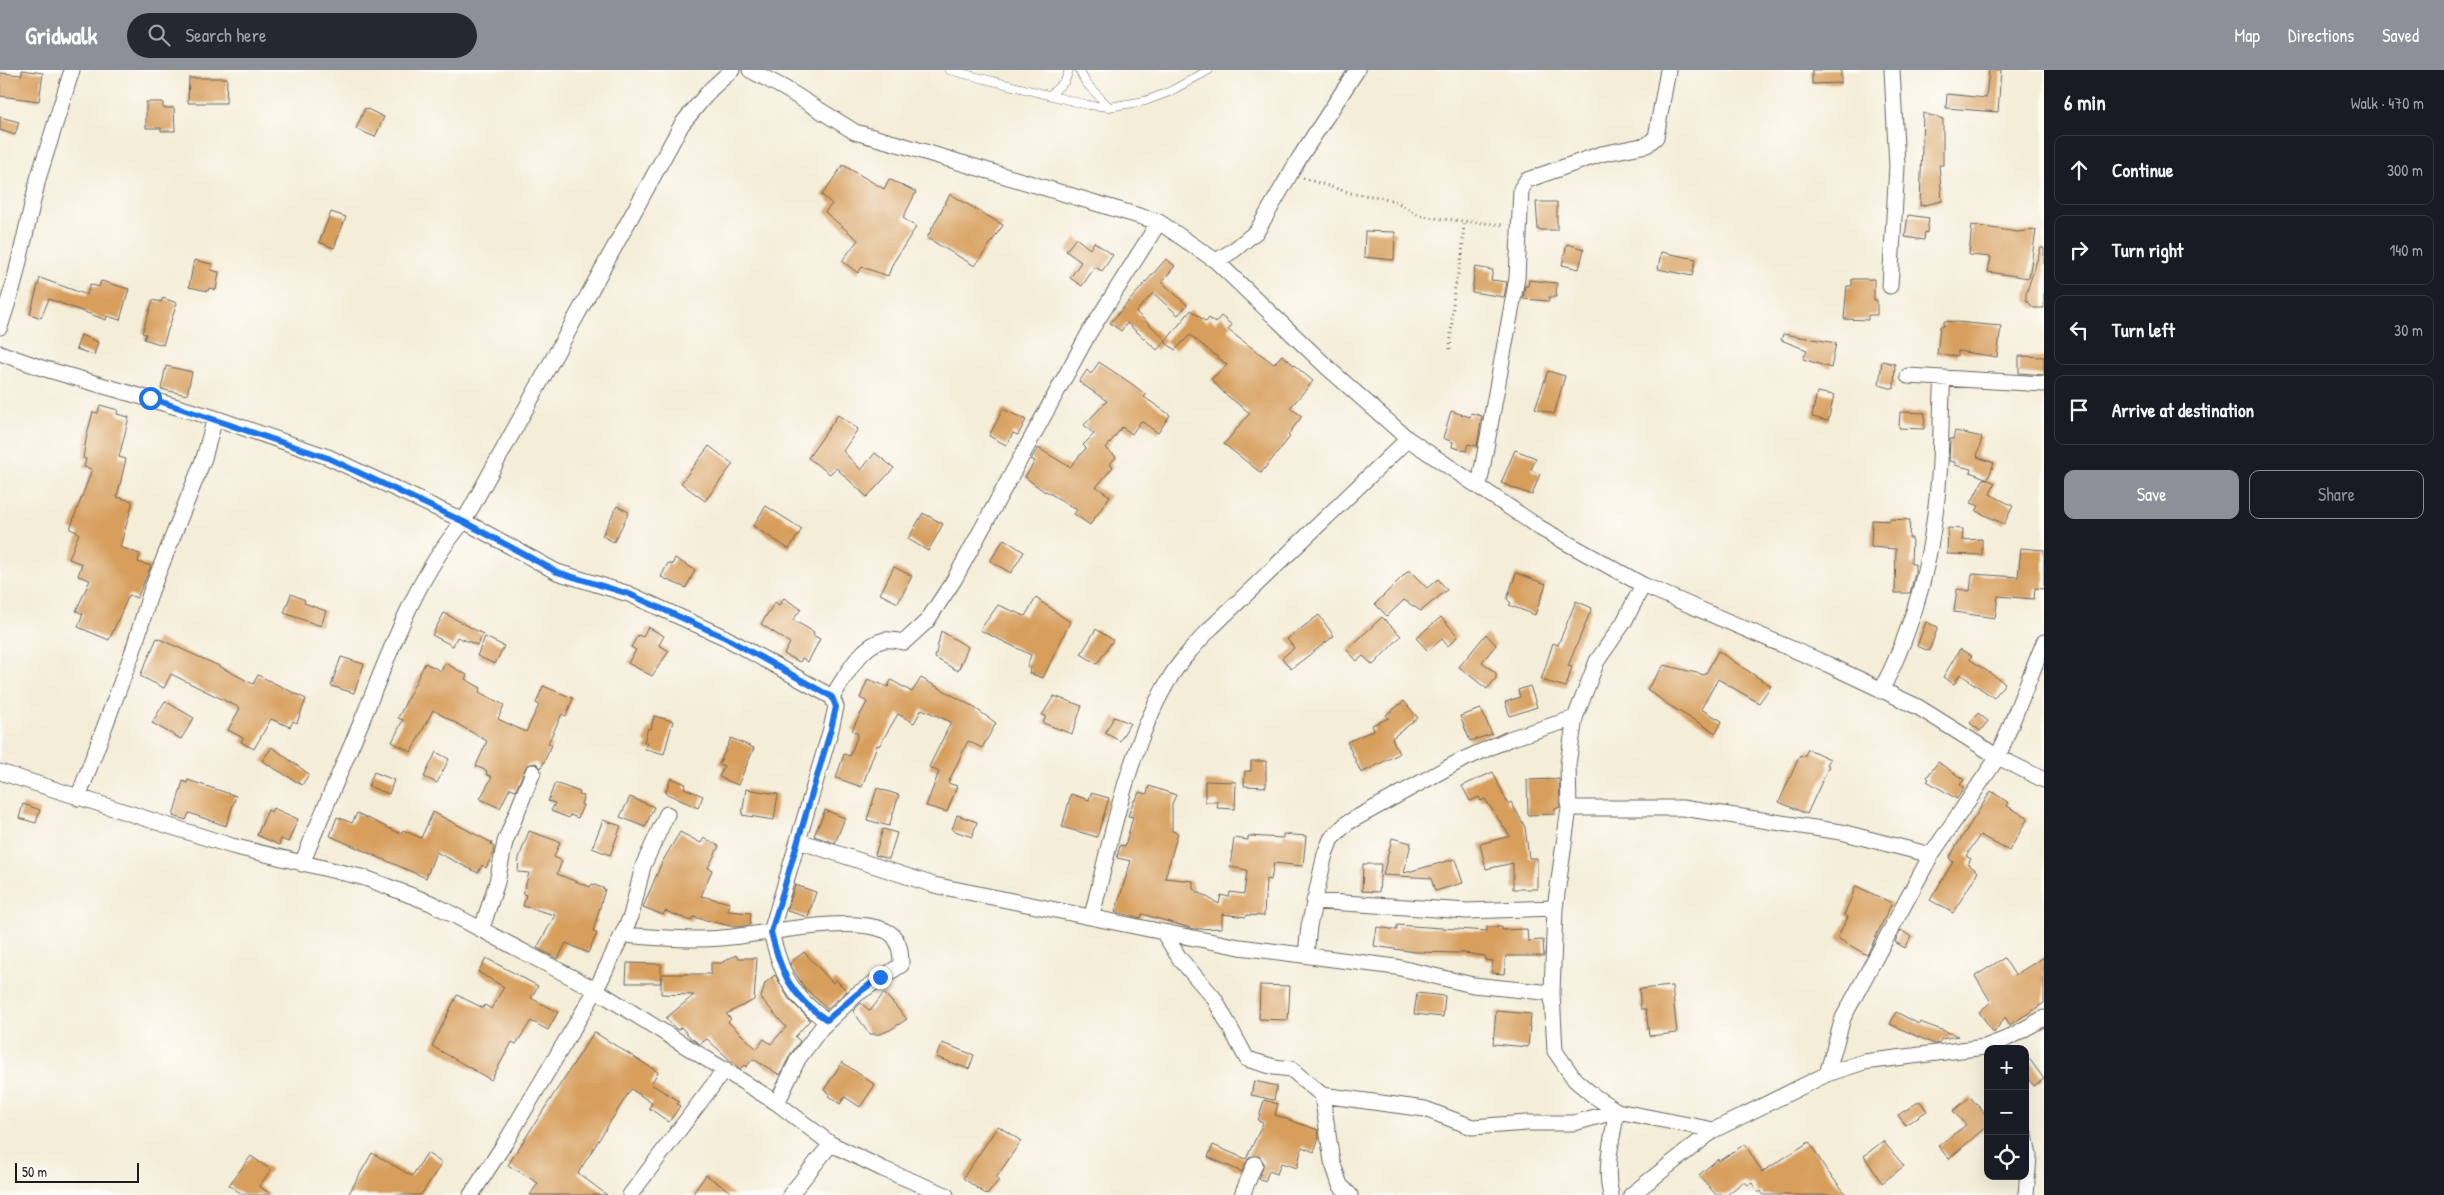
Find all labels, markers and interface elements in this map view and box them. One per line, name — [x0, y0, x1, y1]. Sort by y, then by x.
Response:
search box — [127, 13, 477, 58]
text: Gridwalk — [25, 19, 97, 51]
icon: search — [145, 21, 173, 49]
text: Search here — [185, 22, 267, 48]
text: Map — [2235, 23, 2260, 48]
text: Directions — [2288, 23, 2354, 48]
text: Saved — [2382, 23, 2419, 48]
text: 6 min — [2064, 88, 2106, 117]
text: Walk · 470 m — [2351, 92, 2424, 114]
icon: ahead — [2065, 156, 2093, 184]
text: Continue — [2112, 157, 2173, 183]
text: 300 m — [2387, 159, 2423, 181]
icon: right — [2065, 236, 2093, 264]
text: Turn right — [2112, 237, 2183, 263]
text: 140 m — [2389, 239, 2423, 261]
icon: left — [2065, 316, 2093, 344]
text: Turn left — [2112, 317, 2175, 343]
text: 30 m — [2394, 319, 2423, 341]
route start — [139, 387, 162, 410]
icon: arrive — [2065, 396, 2093, 424]
text: Arrive at destination — [2112, 397, 2254, 423]
button: Save — [2064, 470, 2239, 519]
button: Share — [2249, 470, 2424, 519]
route end — [869, 966, 892, 989]
map controls — [1984, 1045, 2029, 1180]
button: + — [1984, 1045, 2029, 1090]
button: − — [1984, 1090, 2029, 1135]
button: locate — [1984, 1135, 2029, 1180]
scale bar — [15, 1160, 139, 1183]
text: 50 m — [22, 1162, 47, 1181]

